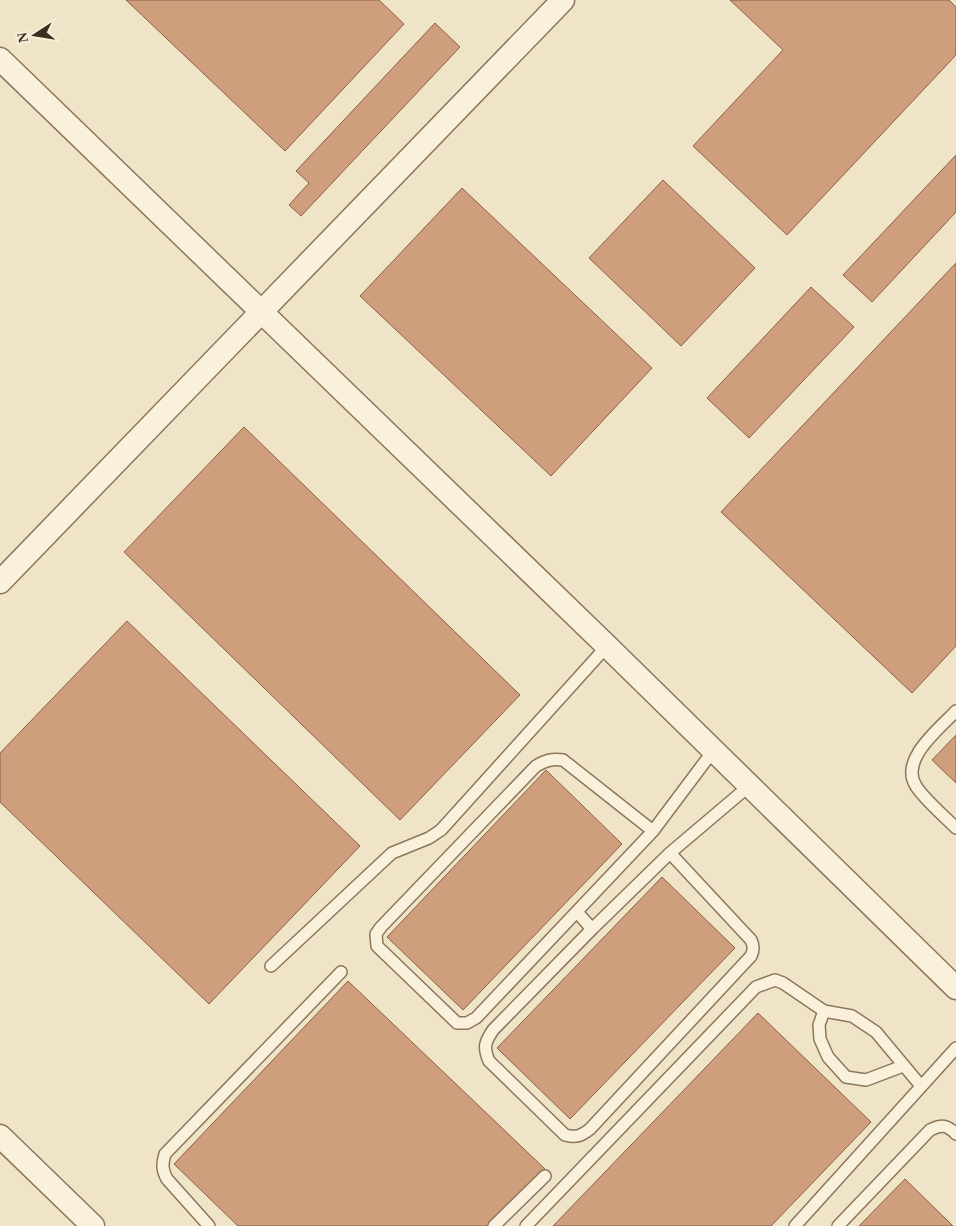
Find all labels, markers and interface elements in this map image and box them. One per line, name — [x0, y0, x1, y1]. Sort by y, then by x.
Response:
north arrow — [10, 10, 60, 60]
text: N — [14, 31, 31, 44]

